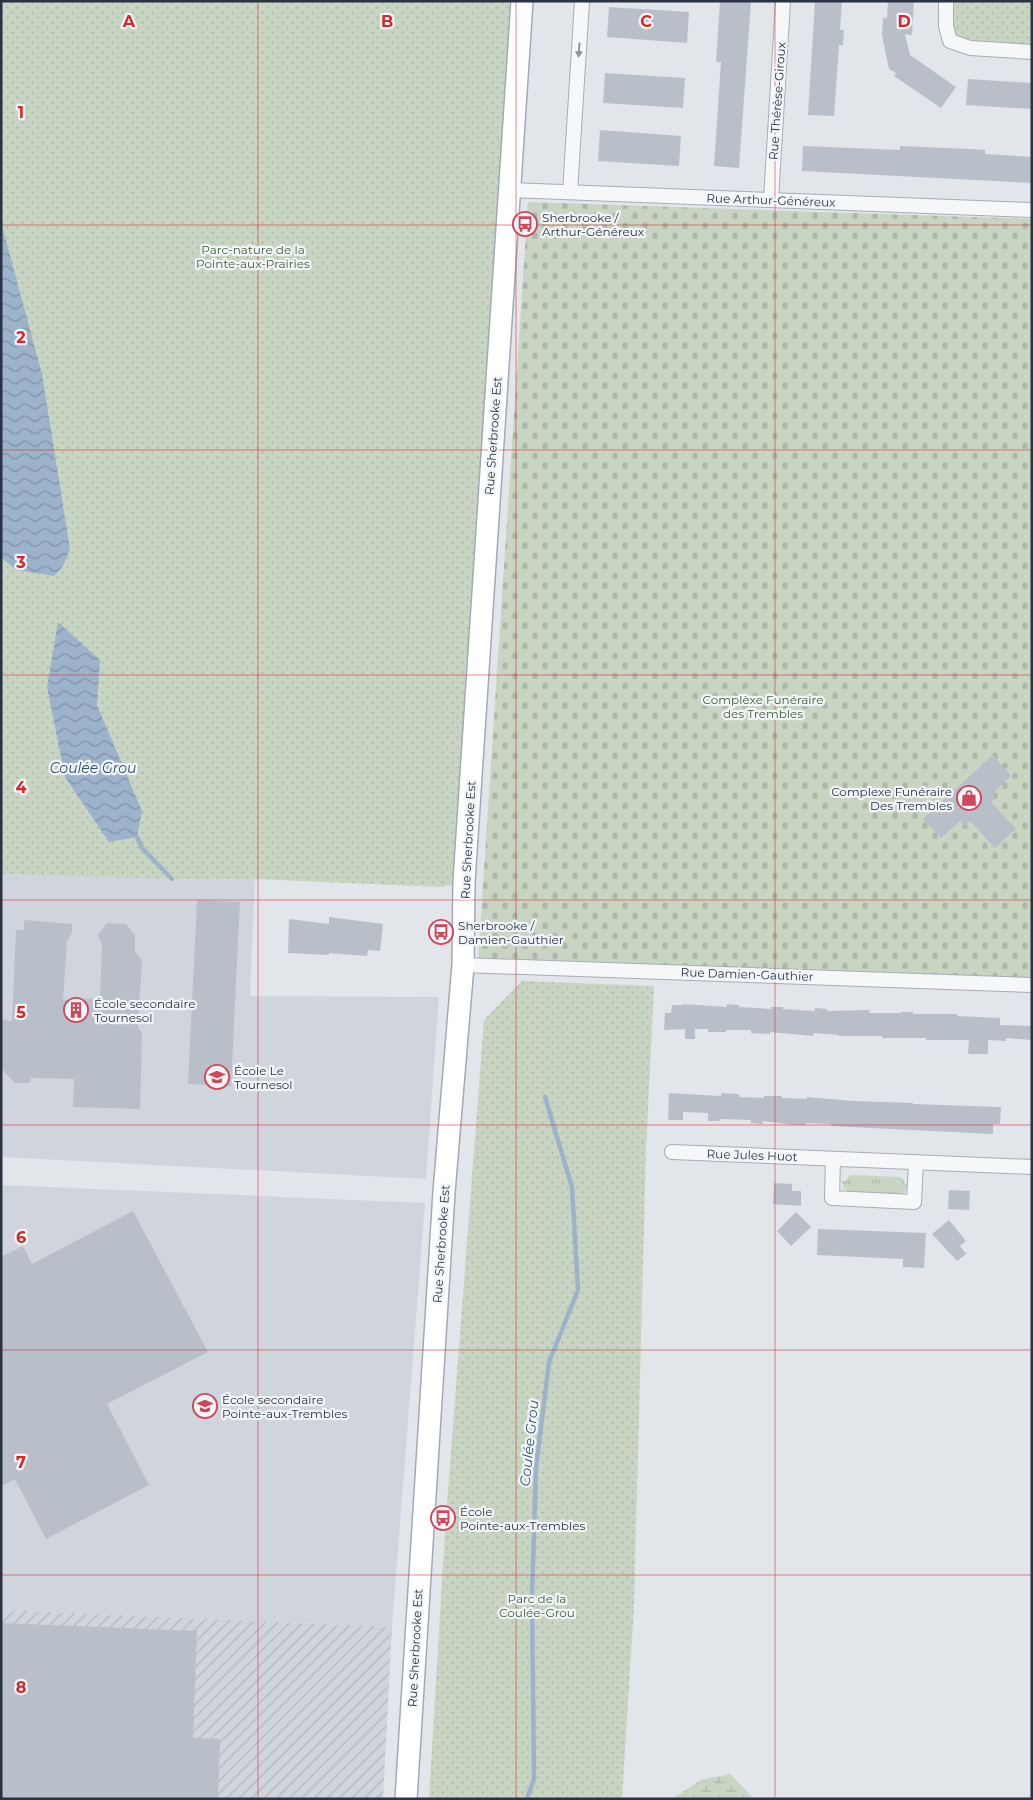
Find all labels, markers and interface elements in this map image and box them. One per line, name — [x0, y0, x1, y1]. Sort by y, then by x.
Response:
text: A — [122, 12, 136, 31]
text: B — [381, 12, 393, 31]
text: C — [640, 12, 652, 31]
text: D — [897, 12, 911, 31]
street label: Rue Thérèse-Giroux — [765, 41, 789, 161]
one-way arrow — [574, 42, 582, 58]
text: 1 — [18, 103, 24, 122]
street label: Rue Arthur-Généreux — [706, 190, 837, 210]
place label: Sherbrooke / Arthur-Généreux — [542, 210, 645, 239]
bus stop icon: Sherbrooke / Arthur-Généreux — [512, 211, 538, 237]
park label: Parc-nature de la Pointe-aux-Prairies — [196, 242, 310, 271]
text: 2 — [16, 328, 26, 347]
street label: Rue Sherbrooke Est — [481, 376, 505, 496]
text: 3 — [15, 553, 26, 572]
park label: Complèxe Funéraire des Trembles — [703, 692, 823, 721]
water label: Coulée Grou — [50, 759, 136, 777]
text: 4 — [15, 778, 27, 797]
street label: Rue Sherbrooke Est — [457, 780, 479, 900]
place label: Complexe Funéraire Des Trembles — [831, 784, 952, 813]
shop icon: Complexe Funéraire Des Trembles — [956, 785, 982, 811]
place label: Sherbrooke / Damien-Gauthier — [458, 918, 564, 947]
bus stop icon: Sherbrooke / Damien-Gauthier — [428, 919, 454, 945]
street label: Rue Damien-Gauthier — [680, 964, 814, 984]
place label: École secondaire Tournesol — [94, 996, 195, 1025]
building icon: École secondaire Tournesol — [63, 997, 89, 1023]
text: 5 — [16, 1003, 26, 1022]
place label: École Le Tournesol — [234, 1063, 293, 1092]
school or university icon: École Le Tournesol — [204, 1064, 230, 1090]
street label: Rue Jules Huot — [706, 1146, 798, 1164]
street label: Rue Sherbrooke Est — [429, 1184, 453, 1304]
text: 6 — [16, 1228, 26, 1247]
place label: École secondaire Pointe-aux-Trembles — [222, 1392, 347, 1421]
school or university icon: École secondaire Pointe-aux-Trembles — [192, 1393, 218, 1419]
water label: Coulée Grou — [516, 1399, 542, 1487]
text: 7 — [16, 1453, 26, 1472]
place label: École Pointe-aux-Trembles — [460, 1504, 585, 1533]
bus stop icon: École Pointe-aux-Trembles — [430, 1505, 456, 1531]
street label: Rue Sherbrooke Est — [404, 1588, 426, 1708]
park label: Parc de la Coulée-Grou — [499, 1591, 575, 1620]
text: 8 — [16, 1678, 26, 1697]

